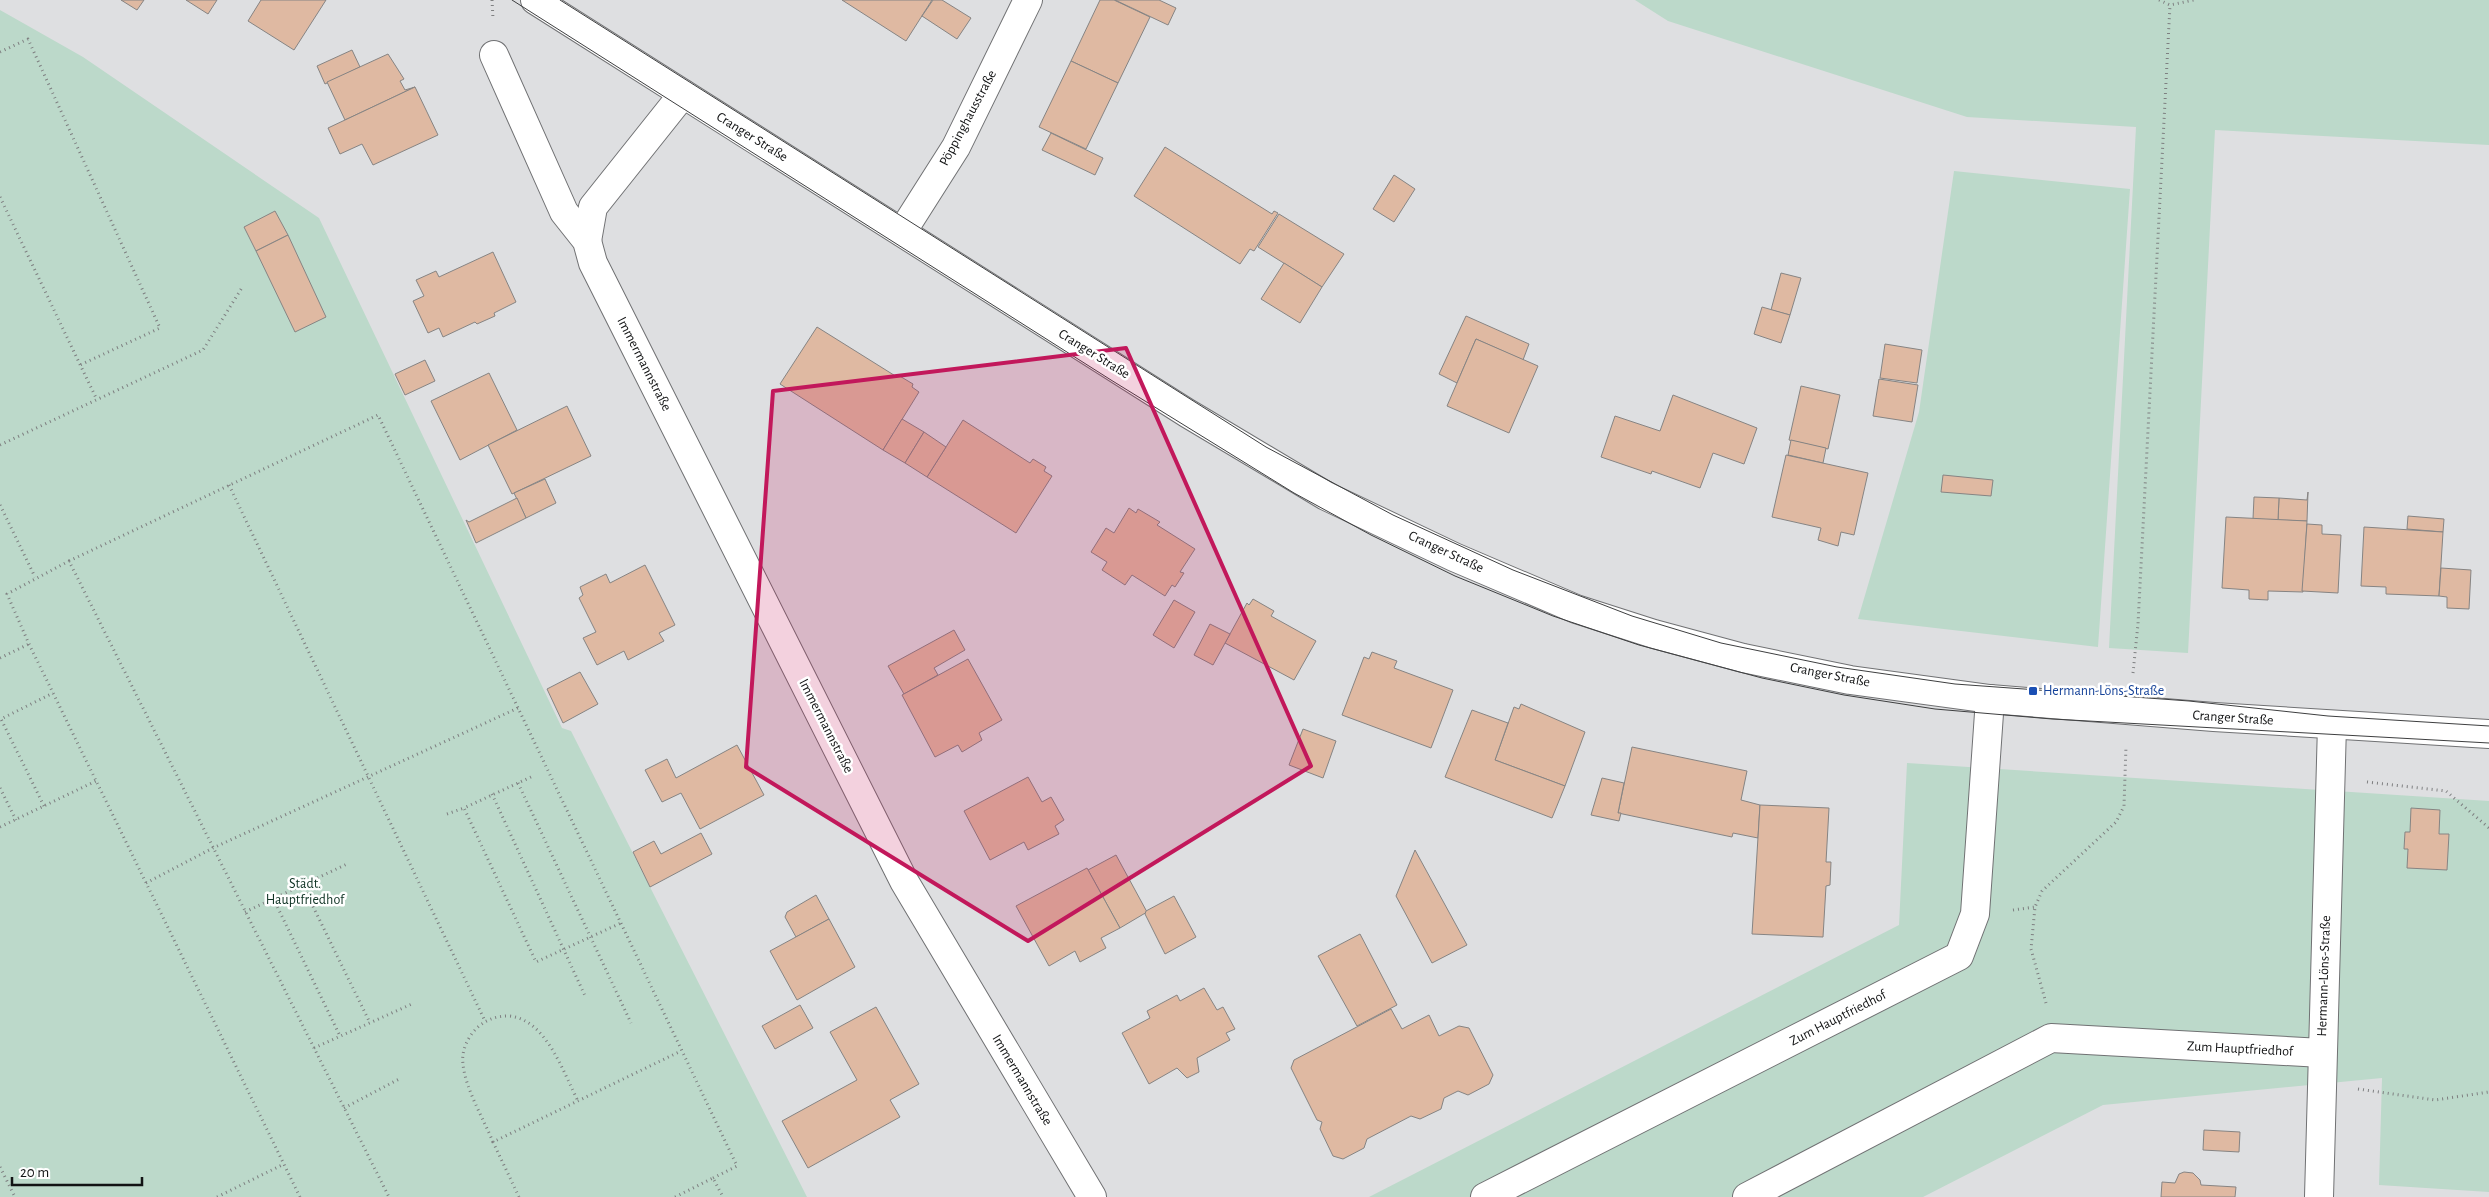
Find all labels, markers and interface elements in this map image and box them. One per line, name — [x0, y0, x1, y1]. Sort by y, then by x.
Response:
street label: Pöppinghausstraße — [937, 68, 999, 168]
street label: Cranger Straße — [714, 110, 790, 164]
street label: Immermannstraße — [614, 315, 674, 413]
street label: Cranger Straße — [1056, 327, 1132, 381]
street label: Cranger Straße — [1406, 529, 1486, 575]
street label: Cranger Straße — [1789, 660, 1871, 690]
street label: Immermannstraße — [796, 677, 856, 775]
place label: Hermann-Löns-Straße — [2043, 684, 2164, 698]
marker: Hermann-Löns-Straße — [2027, 685, 2039, 697]
street label: Cranger Straße — [2192, 708, 2274, 728]
park label: Städt. Hauptfriedhof — [266, 877, 345, 907]
street label: Hermann-Löns-Straße — [2315, 915, 2333, 1037]
street label: Zum Hauptfriedhof — [1788, 987, 1889, 1048]
street label: Immermannstraße — [989, 1032, 1055, 1128]
street label: Zum Hauptfriedhof — [2187, 1039, 2294, 1059]
scale bar — [12, 1154, 142, 1186]
text: 20 m — [20, 1165, 49, 1180]

